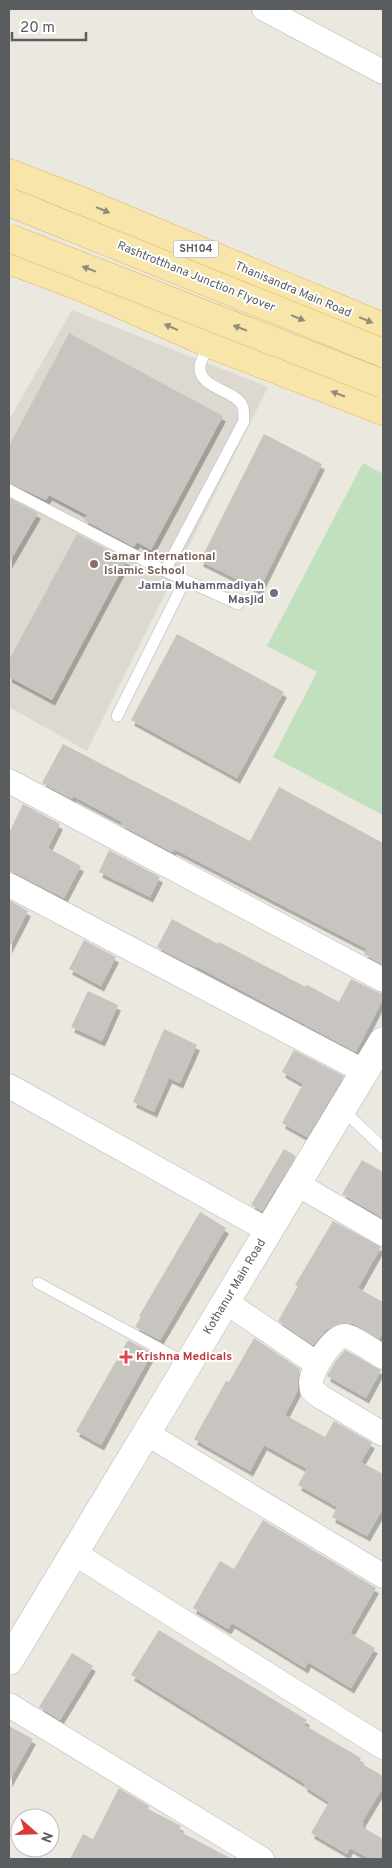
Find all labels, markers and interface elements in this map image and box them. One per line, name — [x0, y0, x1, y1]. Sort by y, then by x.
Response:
scale bar — [12, 10, 86, 42]
text: 20 m — [20, 19, 55, 38]
one-way arrow — [96, 207, 110, 215]
street label: Rashtrotthana Junction Flyover — [115, 238, 278, 316]
road number: SH104 — [174, 240, 218, 258]
street label: Thanisandra Main Road — [232, 258, 354, 322]
one-way arrow — [81, 265, 96, 273]
one-way arrow — [290, 315, 305, 322]
one-way arrow — [359, 316, 373, 324]
one-way arrow — [164, 322, 178, 330]
one-way arrow — [232, 324, 247, 332]
one-way arrow — [330, 390, 345, 397]
place label: Samar International Islamic School — [104, 549, 216, 579]
marker: Samar International Islamic School — [88, 558, 100, 570]
place label: Jamia Muhammadiyah Masjid — [138, 578, 264, 608]
marker: Jamia Muhammadiyah Masjid — [268, 587, 280, 599]
street label: Kothanur Main Road — [200, 1236, 270, 1338]
place label: Krishna Medicals — [136, 1349, 232, 1365]
marker: Krishna Medicals — [120, 1351, 132, 1363]
north arrow — [10, 1808, 60, 1858]
text: N — [36, 1829, 56, 1845]

